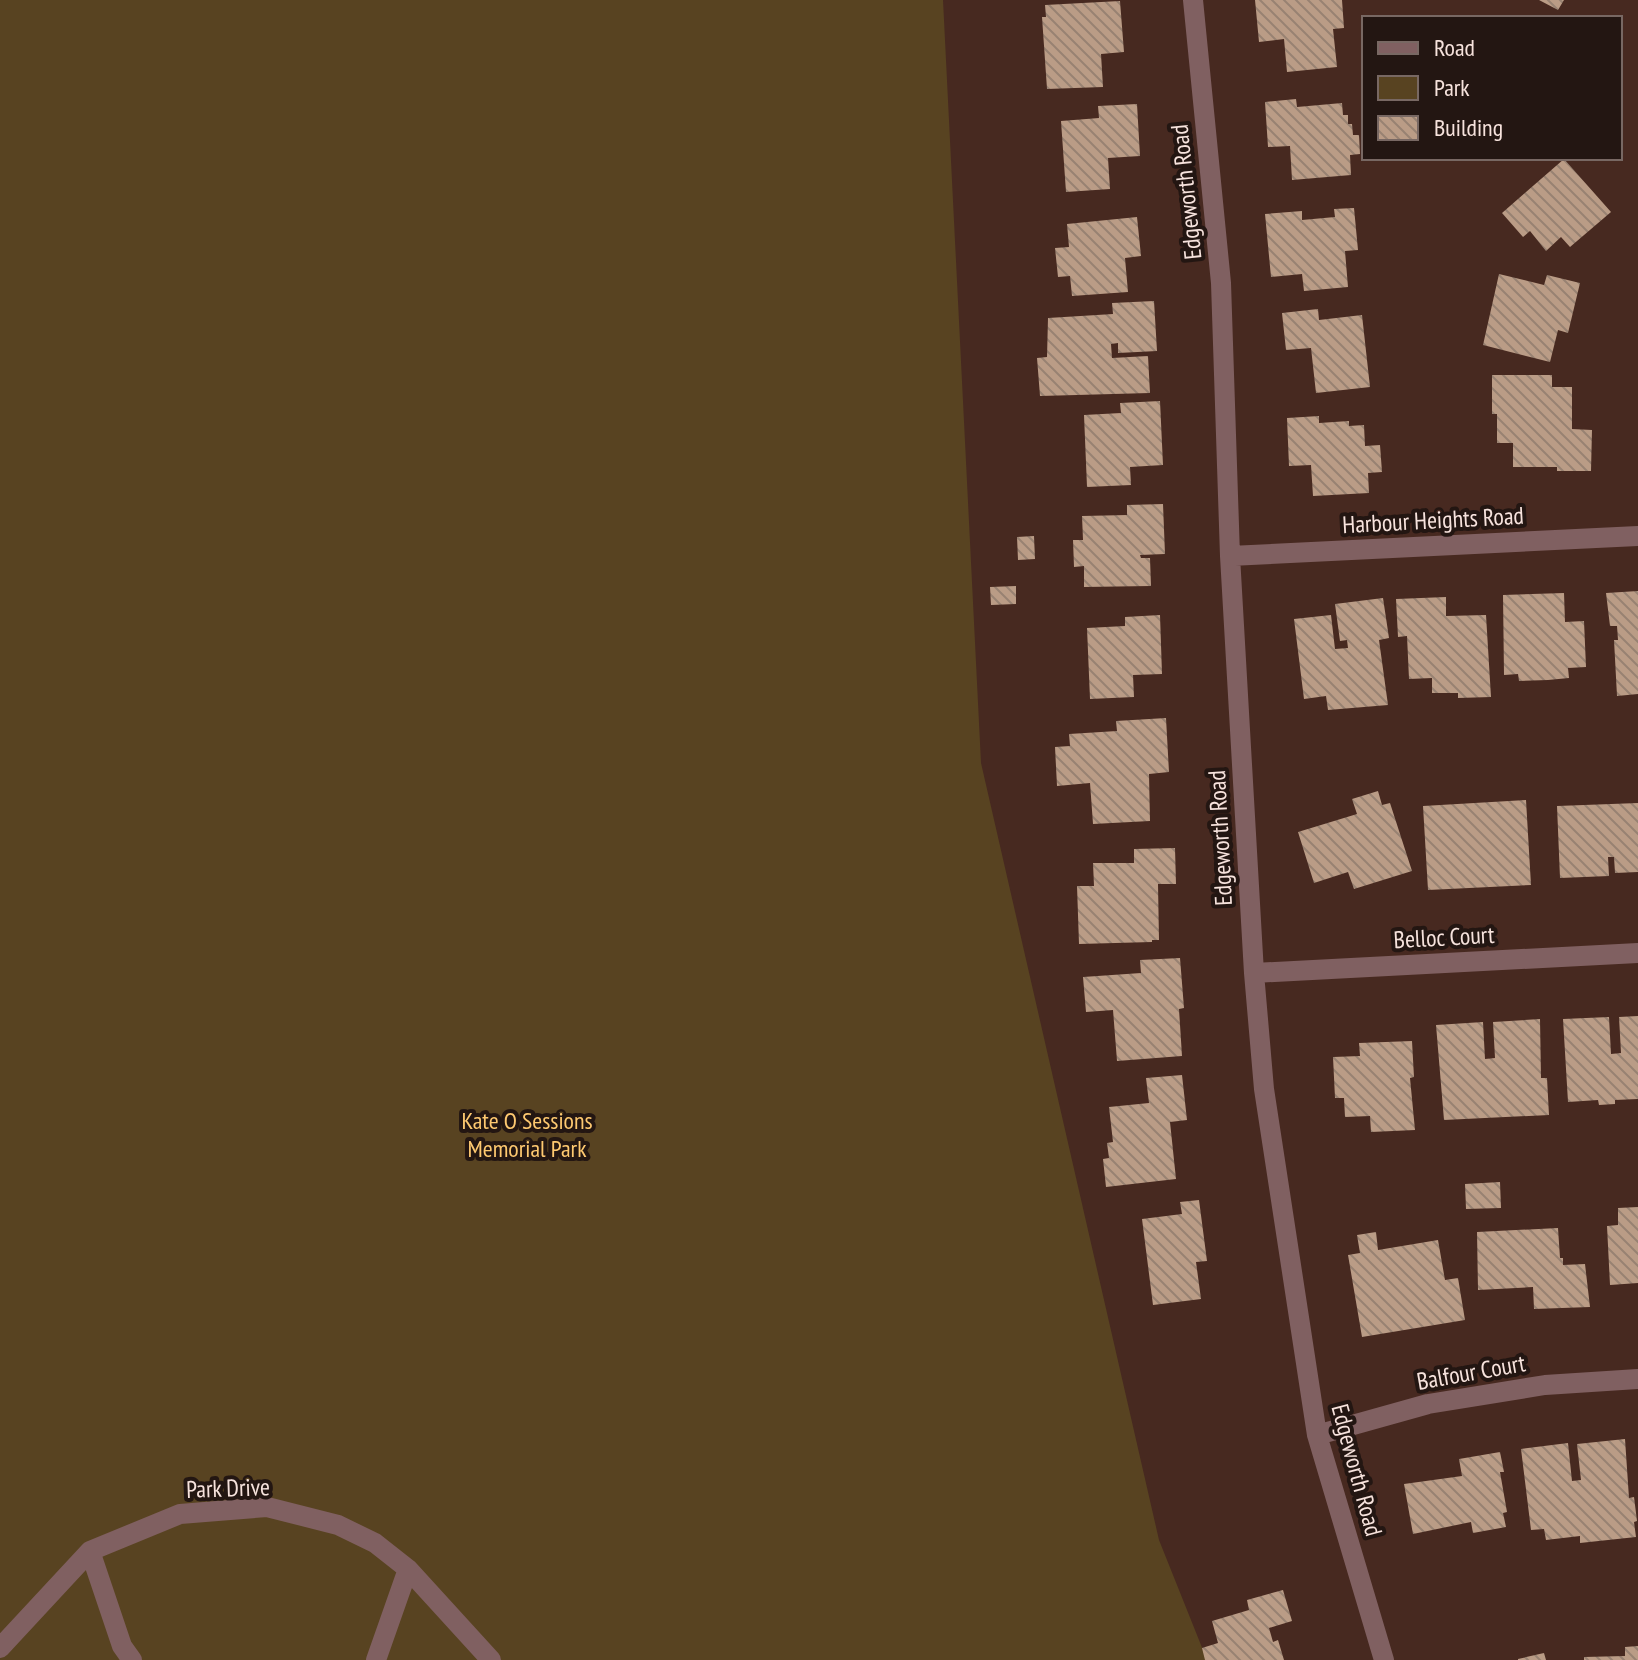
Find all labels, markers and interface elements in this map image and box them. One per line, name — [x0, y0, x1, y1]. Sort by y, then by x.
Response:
legend — [1362, 16, 1622, 160]
text: Road — [1434, 32, 1475, 63]
text: Park — [1434, 72, 1470, 103]
text: Building — [1434, 112, 1503, 143]
street label: Edgeworth Road — [1164, 123, 1208, 261]
street label: Harbour Heights Road — [1342, 500, 1524, 540]
street label: Edgeworth Road — [1201, 770, 1239, 906]
street label: Belloc Court — [1393, 919, 1496, 955]
park label: Kate O Sessions Memorial Park — [461, 1105, 593, 1164]
street label: Balfour Court — [1414, 1347, 1528, 1397]
street label: Edgeworth Road — [1325, 1401, 1389, 1539]
street label: Park Drive — [186, 1471, 270, 1505]

